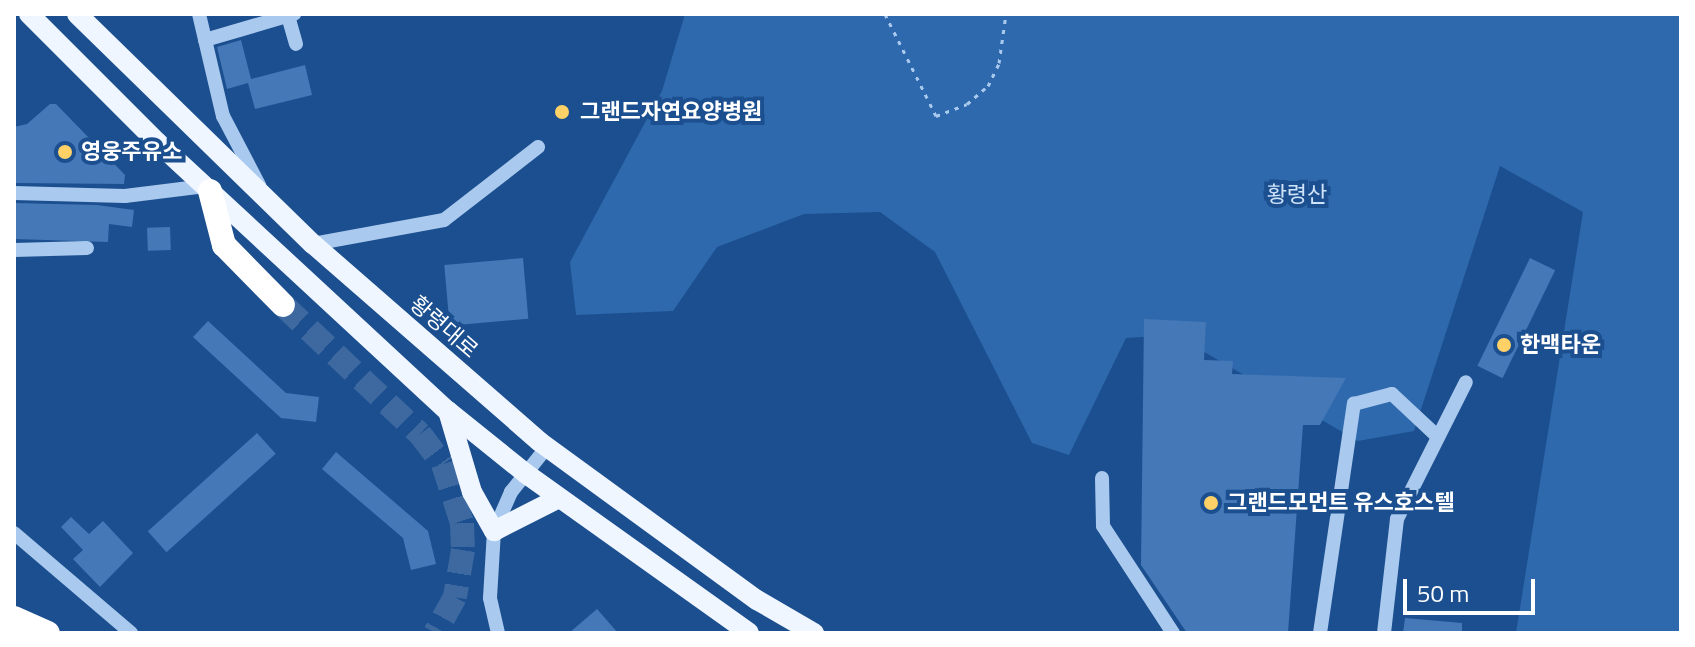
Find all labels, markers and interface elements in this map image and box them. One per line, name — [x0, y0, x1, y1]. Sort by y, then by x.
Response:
place label: 그랜드자연요양병원 — [580, 99, 762, 125]
marker: 그랜드자연요양병원 — [551, 101, 573, 123]
place label: 영웅주유소 — [81, 139, 182, 165]
marker: 영웅주유소 — [56, 143, 74, 161]
park label: 황령산 — [1267, 182, 1327, 208]
street label: 황령대로 — [405, 290, 483, 364]
place label: 한맥타운 — [1520, 332, 1601, 358]
marker: 한맥타운 — [1495, 336, 1513, 354]
place label: 그랜드모먼트 유스호스텔 — [1227, 490, 1454, 516]
marker: 그랜드모먼트 유스호스텔 — [1202, 494, 1220, 512]
scale bar — [1407, 563, 1539, 613]
text: 50 m — [1417, 575, 1469, 611]

